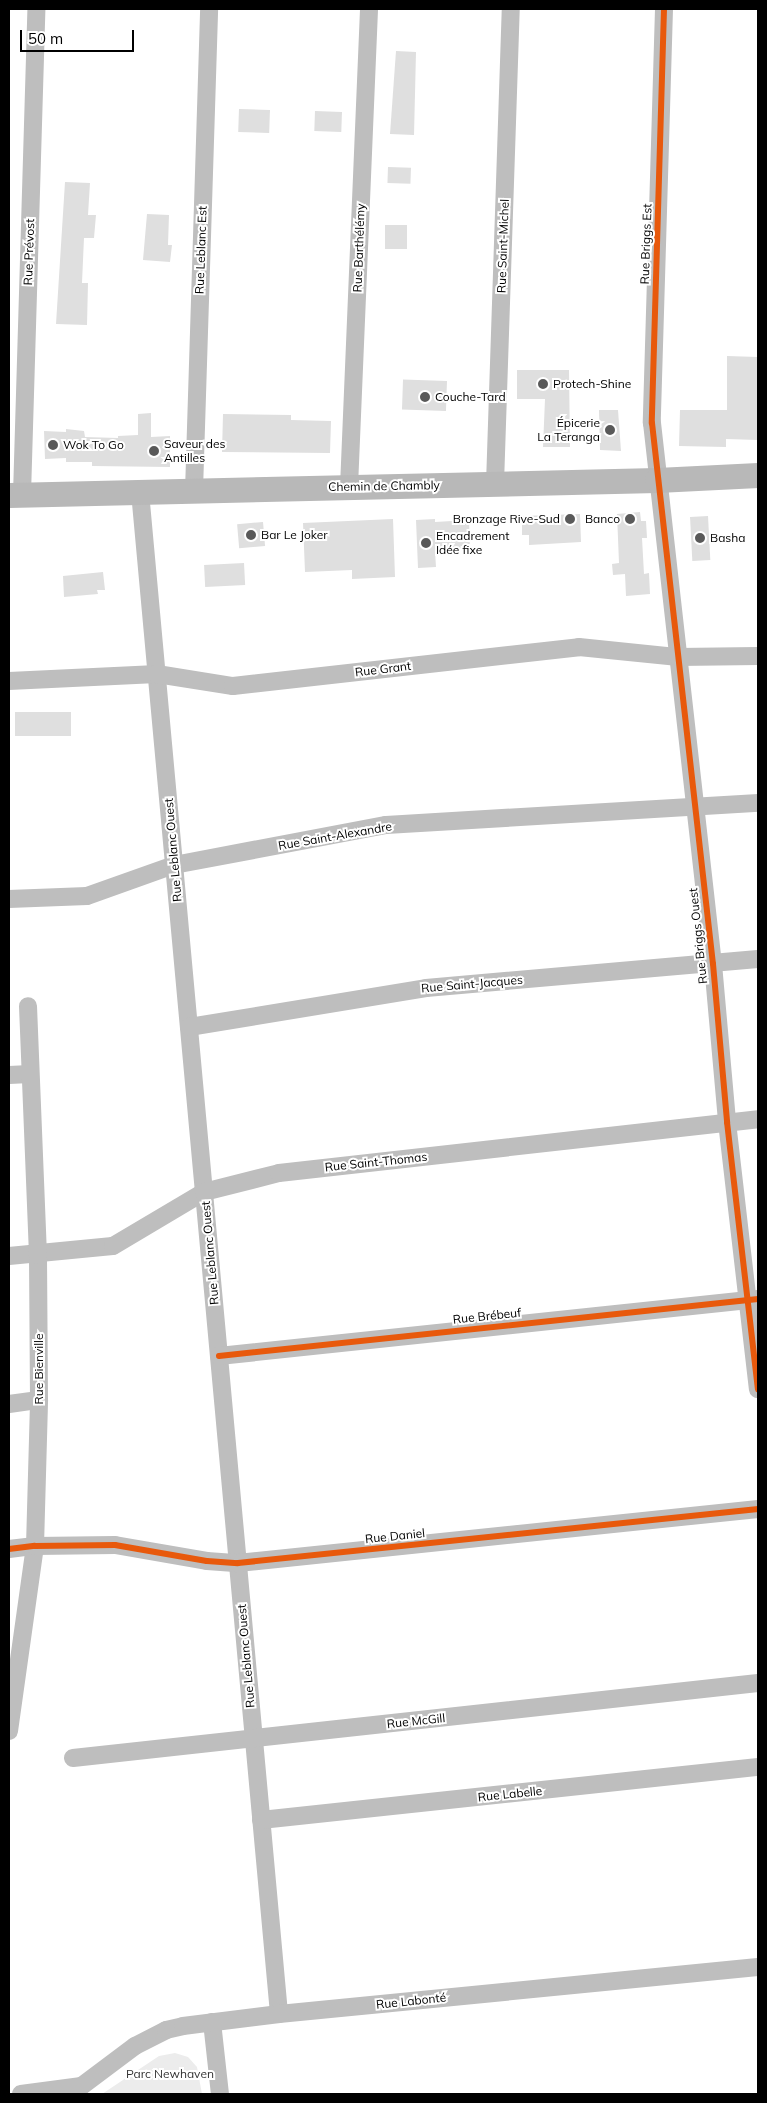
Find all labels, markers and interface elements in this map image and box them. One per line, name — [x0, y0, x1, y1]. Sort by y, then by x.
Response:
scale bar — [22, 20, 136, 52]
text: 50 m — [28, 29, 63, 48]
street label: Rue Saint-Michel — [494, 199, 512, 293]
street label: Rue Barthélémy — [350, 203, 368, 293]
street label: Rue Briggs Est — [637, 203, 655, 285]
street label: Rue Leblanc Est — [192, 206, 210, 294]
street label: Rue Prévost — [21, 219, 37, 285]
place label: Protech-Shine — [553, 377, 631, 391]
marker: Protech-Shine — [537, 378, 549, 390]
place label: Couche-Tard — [435, 390, 506, 404]
marker: Couche-Tard — [419, 391, 431, 403]
place label: Épicerie La Teranga — [537, 416, 600, 444]
marker: Épicerie La Teranga — [604, 424, 616, 436]
place label: Saveur des Antilles — [164, 437, 226, 465]
place label: Wok To Go — [63, 438, 124, 452]
marker: Wok To Go — [47, 439, 59, 451]
marker: Saveur des Antilles — [148, 445, 160, 457]
street label: Chemin de Chambly — [328, 478, 440, 494]
place label: Bronzage Rive-Sud — [453, 512, 560, 526]
place label: Banco — [585, 512, 620, 526]
marker: Bronzage Rive-Sud — [564, 513, 576, 525]
marker: Banco — [624, 513, 636, 525]
place label: Bar Le Joker — [261, 528, 328, 542]
marker: Bar Le Joker — [245, 529, 257, 541]
place label: Encadrement Idée fixe — [436, 529, 509, 557]
place label: Basha — [710, 531, 746, 545]
marker: Basha — [694, 532, 706, 544]
marker: Encadrement Idée fixe — [420, 537, 432, 549]
street label: Rue Grant — [354, 658, 412, 680]
street label: Rue Leblanc Ouest — [161, 798, 185, 902]
street label: Rue Saint-Alexandre — [277, 819, 393, 853]
street label: Rue Briggs Ouest — [686, 887, 710, 985]
street label: Rue Saint-Jacques — [421, 972, 523, 996]
street label: Rue Saint-Thomas — [324, 1149, 428, 1175]
street label: Rue Leblanc Ouest — [198, 1201, 222, 1305]
street label: Rue Brébeuf — [452, 1305, 522, 1327]
street label: Rue Bienville — [32, 1334, 46, 1404]
street label: Rue Daniel — [364, 1526, 426, 1546]
street label: Rue Leblanc Ouest — [234, 1604, 258, 1708]
street label: Rue McGill — [386, 1711, 446, 1731]
street label: Rue Labelle — [477, 1783, 543, 1805]
street label: Rue Labonté — [375, 1990, 447, 2012]
park label: Parc Newhaven — [126, 2067, 214, 2081]

